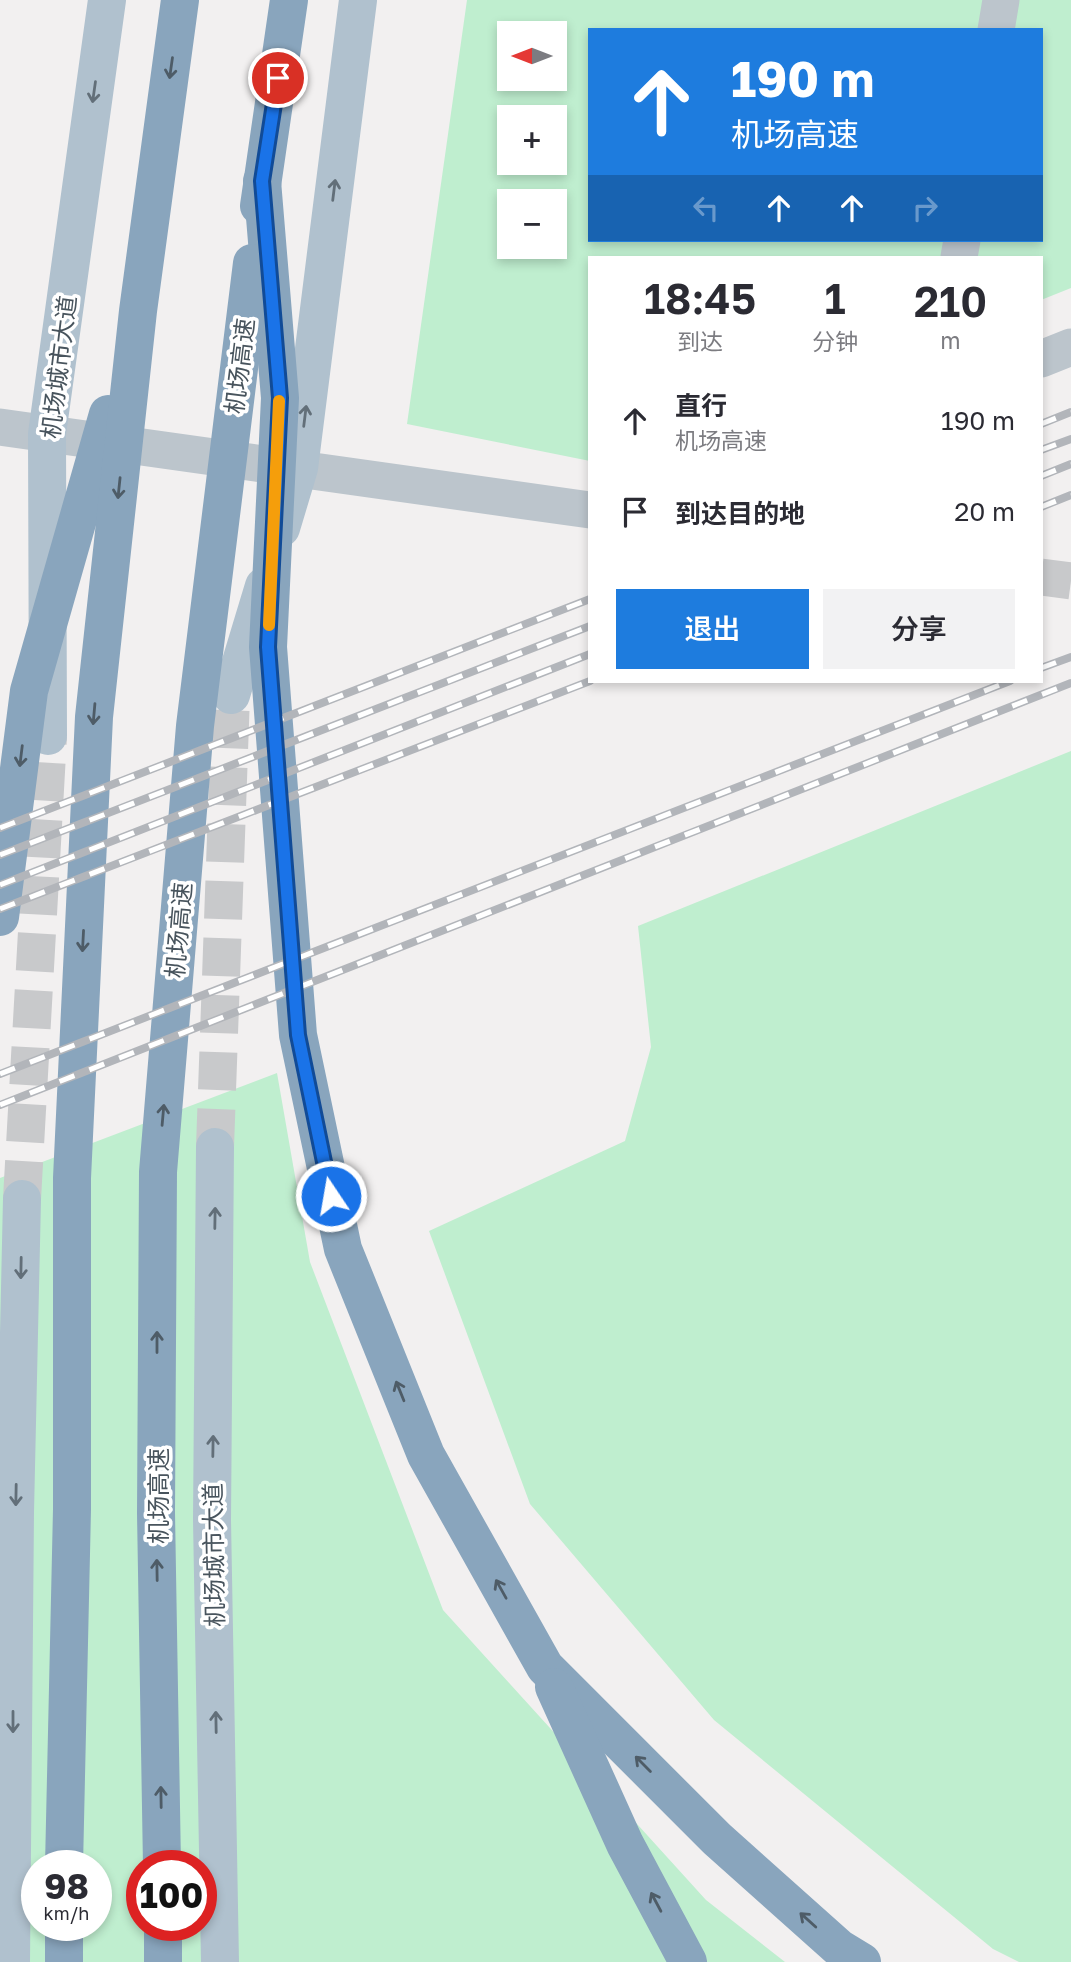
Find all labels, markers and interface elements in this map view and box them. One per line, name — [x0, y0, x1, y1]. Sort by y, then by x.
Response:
north arrow — [497, 21, 567, 91]
map controls — [497, 21, 567, 259]
pin — [248, 48, 308, 108]
text: 190 m — [731, 49, 874, 108]
one-way arrow — [164, 56, 177, 78]
icon: ahead — [616, 56, 707, 147]
icon: arrive — [259, 59, 297, 97]
one-way arrow — [88, 80, 101, 103]
button: + — [497, 105, 567, 175]
text: 机场高速 — [731, 115, 859, 153]
one-way arrow — [327, 180, 340, 202]
button: − — [497, 189, 567, 259]
icon: left — [687, 189, 725, 227]
icon: ahead — [760, 189, 798, 227]
icon: ahead — [833, 189, 871, 227]
icon: right — [906, 189, 944, 227]
text: 18:45 — [644, 273, 756, 323]
text: 1 — [824, 273, 846, 323]
text: 210 — [914, 276, 987, 326]
street label: 机场城市大道 — [35, 294, 81, 440]
street label: 机场高速 — [219, 317, 259, 415]
text: m — [940, 326, 961, 354]
text: 到达 — [677, 327, 723, 355]
text: 分钟 — [812, 327, 858, 355]
text: 直行 — [675, 390, 727, 421]
icon: ahead — [616, 402, 654, 440]
one-way arrow — [299, 405, 312, 428]
text: 190 m — [941, 405, 1015, 436]
text: 机场高速 — [675, 426, 767, 454]
one-way arrow — [112, 476, 125, 499]
icon: arrive — [616, 493, 654, 531]
text: 20 m — [954, 496, 1015, 527]
text: 到达目的地 — [675, 498, 805, 529]
button: 退出 — [616, 589, 809, 669]
button: 分享 — [823, 589, 1015, 669]
one-way arrow — [87, 702, 100, 725]
one-way arrow — [14, 744, 27, 767]
street label: 机场高速 — [159, 881, 197, 979]
one-way arrow — [76, 929, 89, 952]
one-way arrow — [157, 1104, 170, 1127]
position arrow — [294, 1159, 368, 1233]
one-way arrow — [208, 1207, 222, 1230]
one-way arrow — [14, 1256, 28, 1279]
one-way arrow — [150, 1331, 164, 1354]
one-way arrow — [393, 1381, 406, 1403]
one-way arrow — [206, 1435, 219, 1458]
street label: 机场高速 — [143, 1448, 172, 1544]
one-way arrow — [9, 1483, 22, 1506]
street label: 机场城市大道 — [197, 1483, 229, 1627]
one-way arrow — [150, 1559, 164, 1582]
one-way arrow — [494, 1579, 508, 1599]
one-way arrow — [7, 1711, 20, 1734]
one-way arrow — [209, 1711, 223, 1734]
one-way arrow — [634, 1756, 651, 1773]
one-way arrow — [154, 1786, 167, 1809]
speed limit sign: 100 — [126, 1850, 217, 1941]
text: 98 — [44, 1865, 89, 1907]
one-way arrow — [649, 1892, 662, 1913]
text: km/h — [44, 1902, 89, 1924]
one-way arrow — [799, 1912, 817, 1928]

